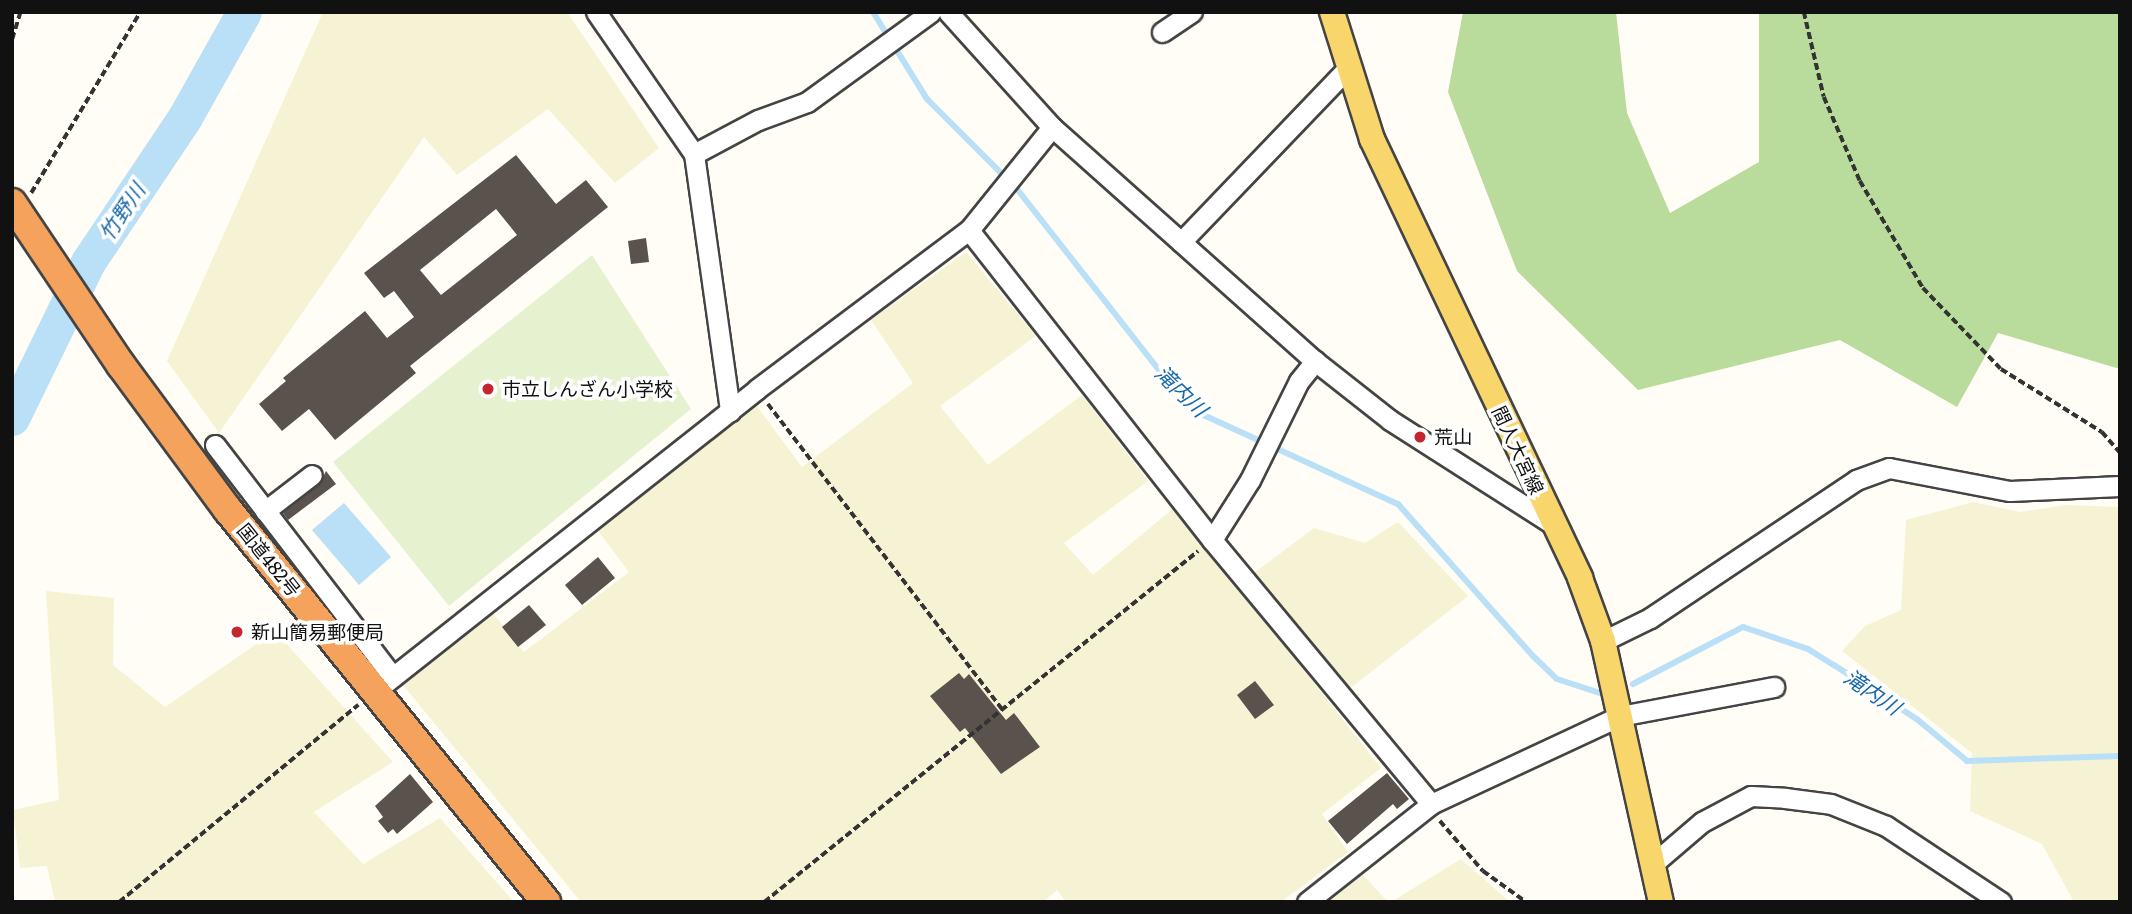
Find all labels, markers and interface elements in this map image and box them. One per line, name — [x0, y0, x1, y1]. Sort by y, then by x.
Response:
water label: 竹野川 — [93, 178, 149, 244]
water label: 滝内川 — [1151, 359, 1213, 421]
place label: 市立しんざん小学校 — [502, 378, 673, 400]
marker: 市立しんざん小学校 — [480, 381, 496, 397]
street label: 間人大宮線 — [1488, 402, 1548, 498]
place label: 荒山 — [1434, 426, 1472, 448]
marker: 荒山 — [1412, 429, 1428, 445]
street label: 国道482号 — [233, 519, 305, 601]
place label: 新山簡易郵便局 — [251, 621, 384, 643]
marker: 新山簡易郵便局 — [229, 624, 245, 640]
water label: 滝内川 — [1840, 663, 1906, 719]

